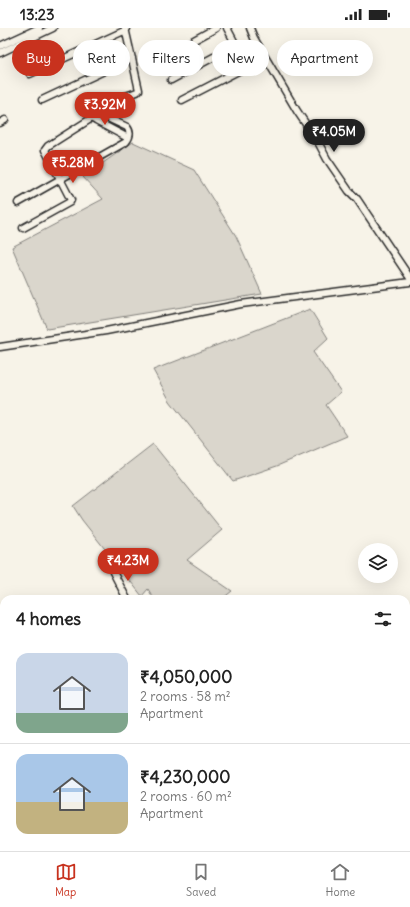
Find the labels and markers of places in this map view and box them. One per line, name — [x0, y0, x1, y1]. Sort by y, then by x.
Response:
pin: ₹3.92M — [72, 92, 138, 126]
pin: ₹4.05M — [301, 119, 367, 153]
pin: ₹5.28M — [40, 150, 106, 184]
pin: ₹4.23M — [95, 548, 161, 582]

